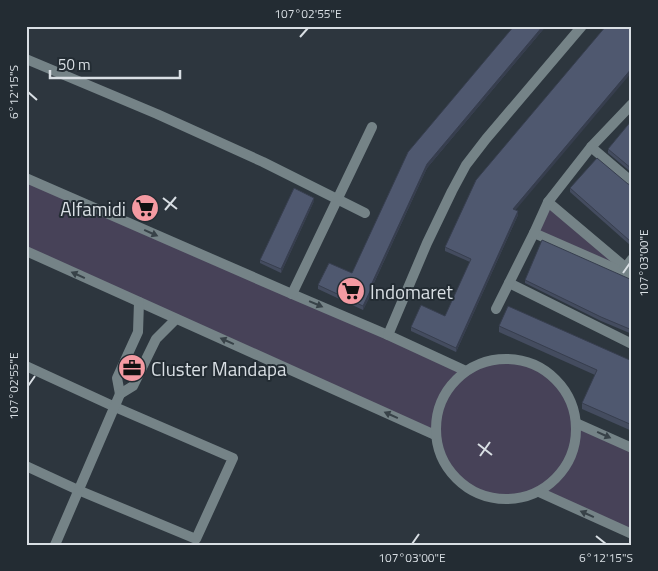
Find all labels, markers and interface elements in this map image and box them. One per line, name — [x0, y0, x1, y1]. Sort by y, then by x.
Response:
text: 107°02'55"E — [274, 4, 342, 23]
scale bar — [50, 48, 180, 80]
text: 50 m — [58, 53, 91, 76]
text: 6°12'15"S — [4, 65, 23, 119]
supermarket icon: Alfamidi — [130, 193, 160, 223]
place label: Alfamidi — [60, 194, 126, 223]
one-way arrow — [144, 229, 158, 237]
text: 107°03'00"E — [634, 229, 653, 297]
one-way arrow — [71, 270, 85, 278]
supermarket icon: Indomaret — [336, 276, 366, 306]
place label: Indomaret — [370, 277, 453, 306]
one-way arrow — [309, 301, 323, 309]
one-way arrow — [220, 337, 234, 345]
text: 107°02'55"E — [4, 352, 23, 420]
office icon: Cluster Mandapa — [117, 353, 147, 383]
place label: Cluster Mandapa — [151, 354, 287, 383]
one-way arrow — [384, 411, 398, 419]
one-way arrow — [597, 432, 611, 440]
one-way arrow — [580, 509, 594, 517]
text: 107°03'00"E — [378, 548, 446, 567]
text: 6°12'15"S — [579, 548, 633, 567]

